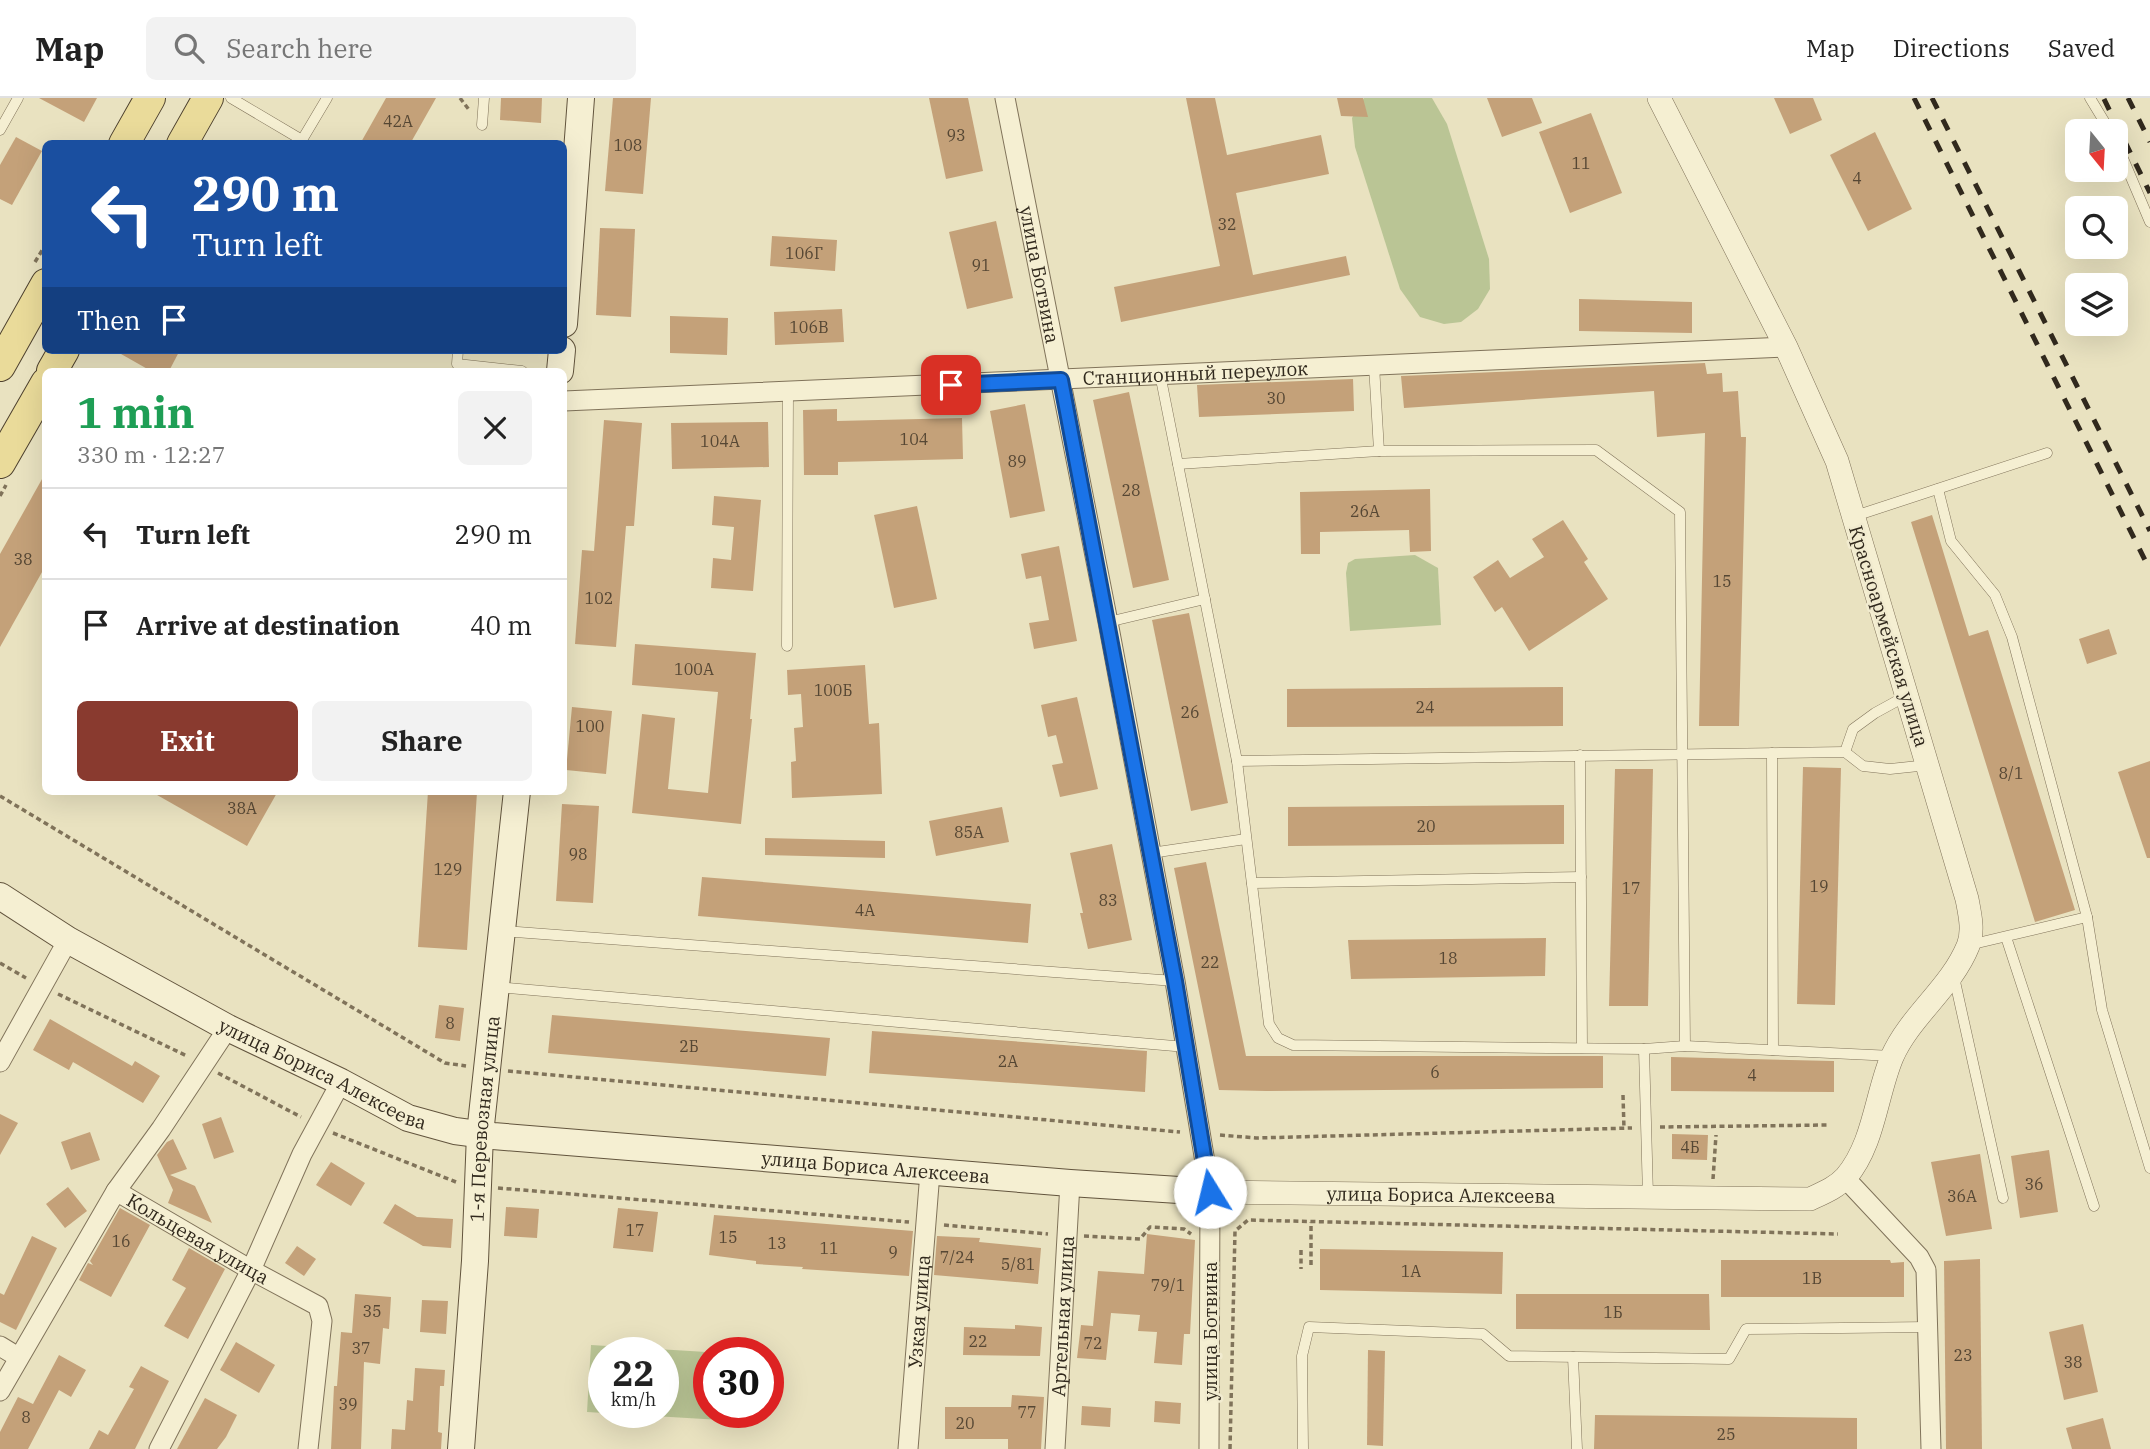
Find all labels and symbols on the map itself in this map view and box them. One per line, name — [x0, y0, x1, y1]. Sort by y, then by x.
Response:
house number: 42А — [383, 111, 413, 131]
north arrow — [2065, 119, 2128, 182]
house number: 93 — [946, 125, 966, 145]
house number: 108 — [614, 135, 642, 155]
house number: 11 — [1571, 153, 1591, 173]
house number: 4 — [1852, 168, 1862, 188]
street label: улица Ботвина — [1015, 204, 1065, 345]
house number: 32 — [1217, 214, 1237, 234]
house number: 106Г — [785, 243, 823, 263]
house number: 91 — [971, 255, 991, 275]
house number: 106В — [789, 317, 829, 337]
pin — [921, 355, 981, 415]
street label: Станционный переулок — [1082, 356, 1309, 390]
house number: 30 — [1266, 388, 1286, 408]
house number: 104 — [900, 429, 928, 449]
house number: 104А — [700, 431, 740, 451]
house number: 89 — [1007, 451, 1027, 471]
house number: 28 — [1121, 480, 1141, 500]
house number: 26А — [1350, 501, 1380, 521]
street label: Красноармейская улица — [1844, 522, 1934, 750]
house number: 38 — [13, 549, 33, 569]
house number: 15 — [1712, 571, 1732, 591]
house number: 102 — [585, 588, 613, 608]
house number: 100А — [674, 659, 714, 679]
house number: 100Б — [814, 680, 852, 700]
house number: 24 — [1415, 697, 1435, 717]
house number: 26 — [1180, 702, 1200, 722]
house number: 100 — [576, 716, 604, 736]
house number: 8/1 — [1998, 763, 2024, 783]
house number: 38А — [227, 798, 257, 818]
house number: 20 — [1416, 816, 1436, 836]
house number: 85А — [954, 822, 984, 842]
house number: 98 — [568, 844, 588, 864]
house number: 129 — [434, 859, 462, 879]
house number: 19 — [1809, 876, 1829, 896]
house number: 17 — [1621, 878, 1641, 898]
house number: 83 — [1098, 890, 1118, 910]
house number: 4А — [855, 900, 875, 920]
house number: 18 — [1438, 948, 1458, 968]
house number: 22 — [1200, 952, 1220, 972]
street label: улица Бориса Алексеева — [214, 1013, 429, 1135]
house number: 8 — [445, 1013, 455, 1033]
street label: 1-я Перевозная улица — [465, 1014, 505, 1223]
house number: 2Б — [679, 1036, 699, 1056]
house number: 2А — [998, 1051, 1018, 1071]
house number: 6 — [1430, 1062, 1440, 1082]
house number: 4 — [1747, 1065, 1757, 1085]
house number: 4Б — [1680, 1137, 1700, 1157]
street label: улица Бориса Алексеева — [761, 1146, 991, 1188]
position arrow — [1173, 1155, 1247, 1229]
house number: 36 — [2024, 1174, 2044, 1194]
street label: улица Бориса Алексеева — [1326, 1181, 1556, 1208]
house number: 36А — [1947, 1186, 1977, 1206]
street label: Кольцевая улица — [122, 1188, 273, 1289]
house number: 17 — [625, 1220, 645, 1240]
house number: 15 — [718, 1227, 738, 1247]
house number: 16 — [111, 1231, 131, 1251]
house number: 13 — [767, 1233, 787, 1253]
street label: Артельная улица — [1046, 1235, 1079, 1397]
house number: 11 — [819, 1238, 839, 1258]
house number: 9 — [888, 1242, 898, 1262]
house number: 7/24 — [940, 1247, 974, 1267]
street label: Узкая улица — [902, 1254, 935, 1369]
house number: 5/81 — [1001, 1254, 1035, 1274]
street label: улица Ботвина — [1198, 1261, 1222, 1401]
house number: 1А — [1401, 1261, 1421, 1281]
house number: 1В — [1802, 1268, 1822, 1288]
house number: 79/1 — [1151, 1275, 1185, 1295]
house number: 35 — [362, 1301, 382, 1321]
house number: 1Б — [1603, 1302, 1623, 1322]
house number: 22 — [968, 1331, 988, 1351]
house number: 72 — [1083, 1333, 1103, 1353]
speed limit sign: 30 — [693, 1337, 784, 1428]
house number: 37 — [351, 1338, 371, 1358]
house number: 23 — [1953, 1345, 1973, 1365]
house number: 38 — [2063, 1352, 2083, 1372]
house number: 39 — [338, 1394, 358, 1414]
house number: 77 — [1017, 1402, 1037, 1422]
house number: 8 — [21, 1407, 31, 1427]
house number: 20 — [955, 1413, 975, 1433]
house number: 25 — [1716, 1424, 1736, 1444]

